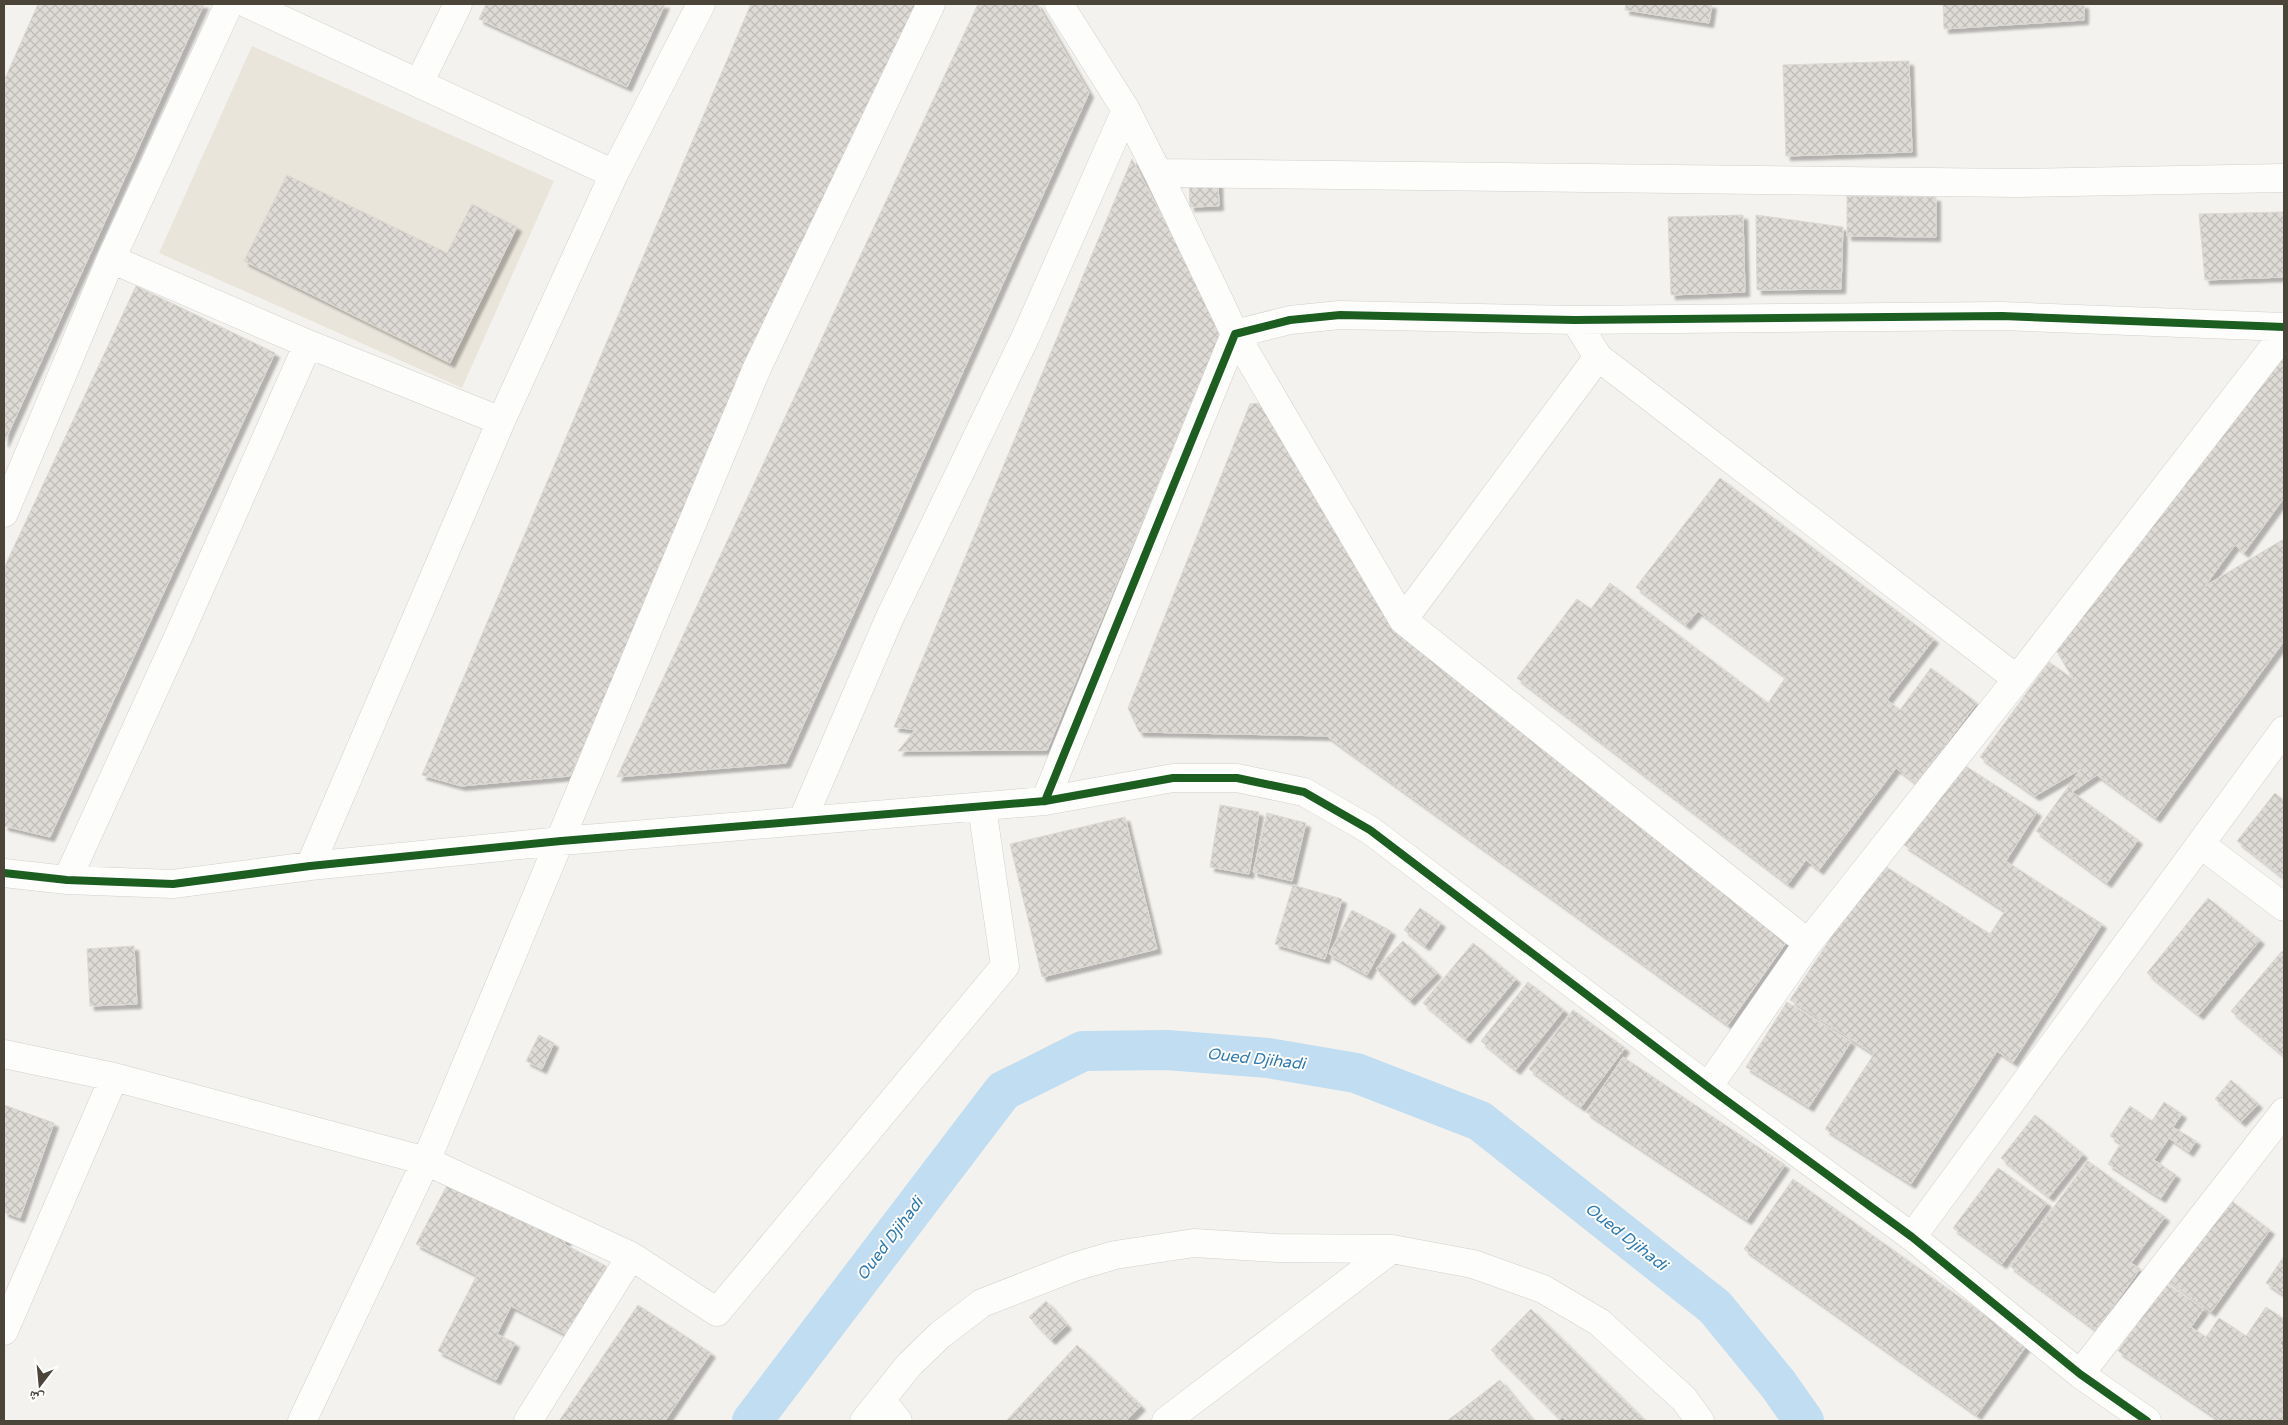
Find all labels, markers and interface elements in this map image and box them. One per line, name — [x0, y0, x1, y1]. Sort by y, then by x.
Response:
water label: Oued Djihadi — [1206, 1044, 1308, 1074]
water label: Oued Djihadi — [852, 1192, 929, 1284]
water label: Oued Djihadi — [1581, 1199, 1673, 1276]
north arrow — [15, 1360, 65, 1410]
text: ش — [27, 1387, 46, 1407]

